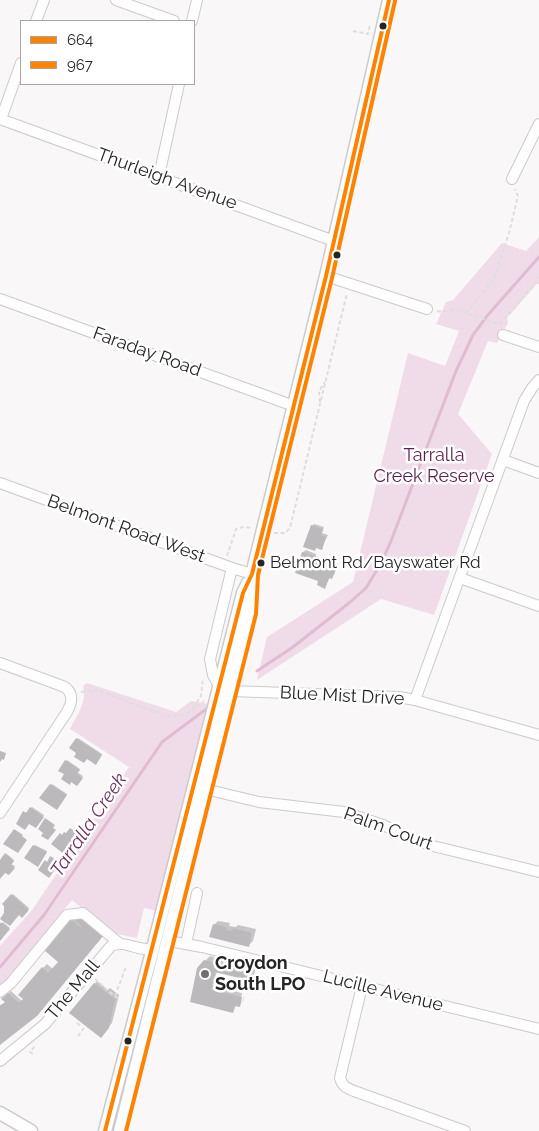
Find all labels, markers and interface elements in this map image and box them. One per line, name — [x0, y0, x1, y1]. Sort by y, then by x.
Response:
legend — [20, 20, 195, 85]
unlabelled marker — [378, 21, 388, 31]
text: 664 — [67, 31, 93, 49]
text: 967 — [67, 56, 93, 74]
street label: Thurleigh Avenue — [94, 144, 240, 214]
unlabelled marker — [332, 250, 342, 260]
street label: Faraday Road — [90, 322, 204, 382]
park label: Tarralla Creek Reserve — [373, 445, 495, 488]
street label: Belmont Road West — [44, 490, 208, 568]
place label: Belmont Rd/Bayswater Rd — [270, 553, 481, 573]
marker: Belmont Rd/Bayswater Rd — [256, 558, 266, 568]
street label: Blue Mist Drive — [279, 682, 405, 710]
water label: Tarralla Creek — [46, 769, 132, 881]
street label: Palm Court — [341, 803, 435, 855]
place label: Croydon South LPO — [215, 953, 305, 996]
street label: The Mall — [42, 956, 104, 1024]
street label: Lucille Avenue — [321, 966, 445, 1016]
marker: Croydon South LPO — [199, 968, 211, 980]
unlabelled marker — [123, 1036, 133, 1046]

